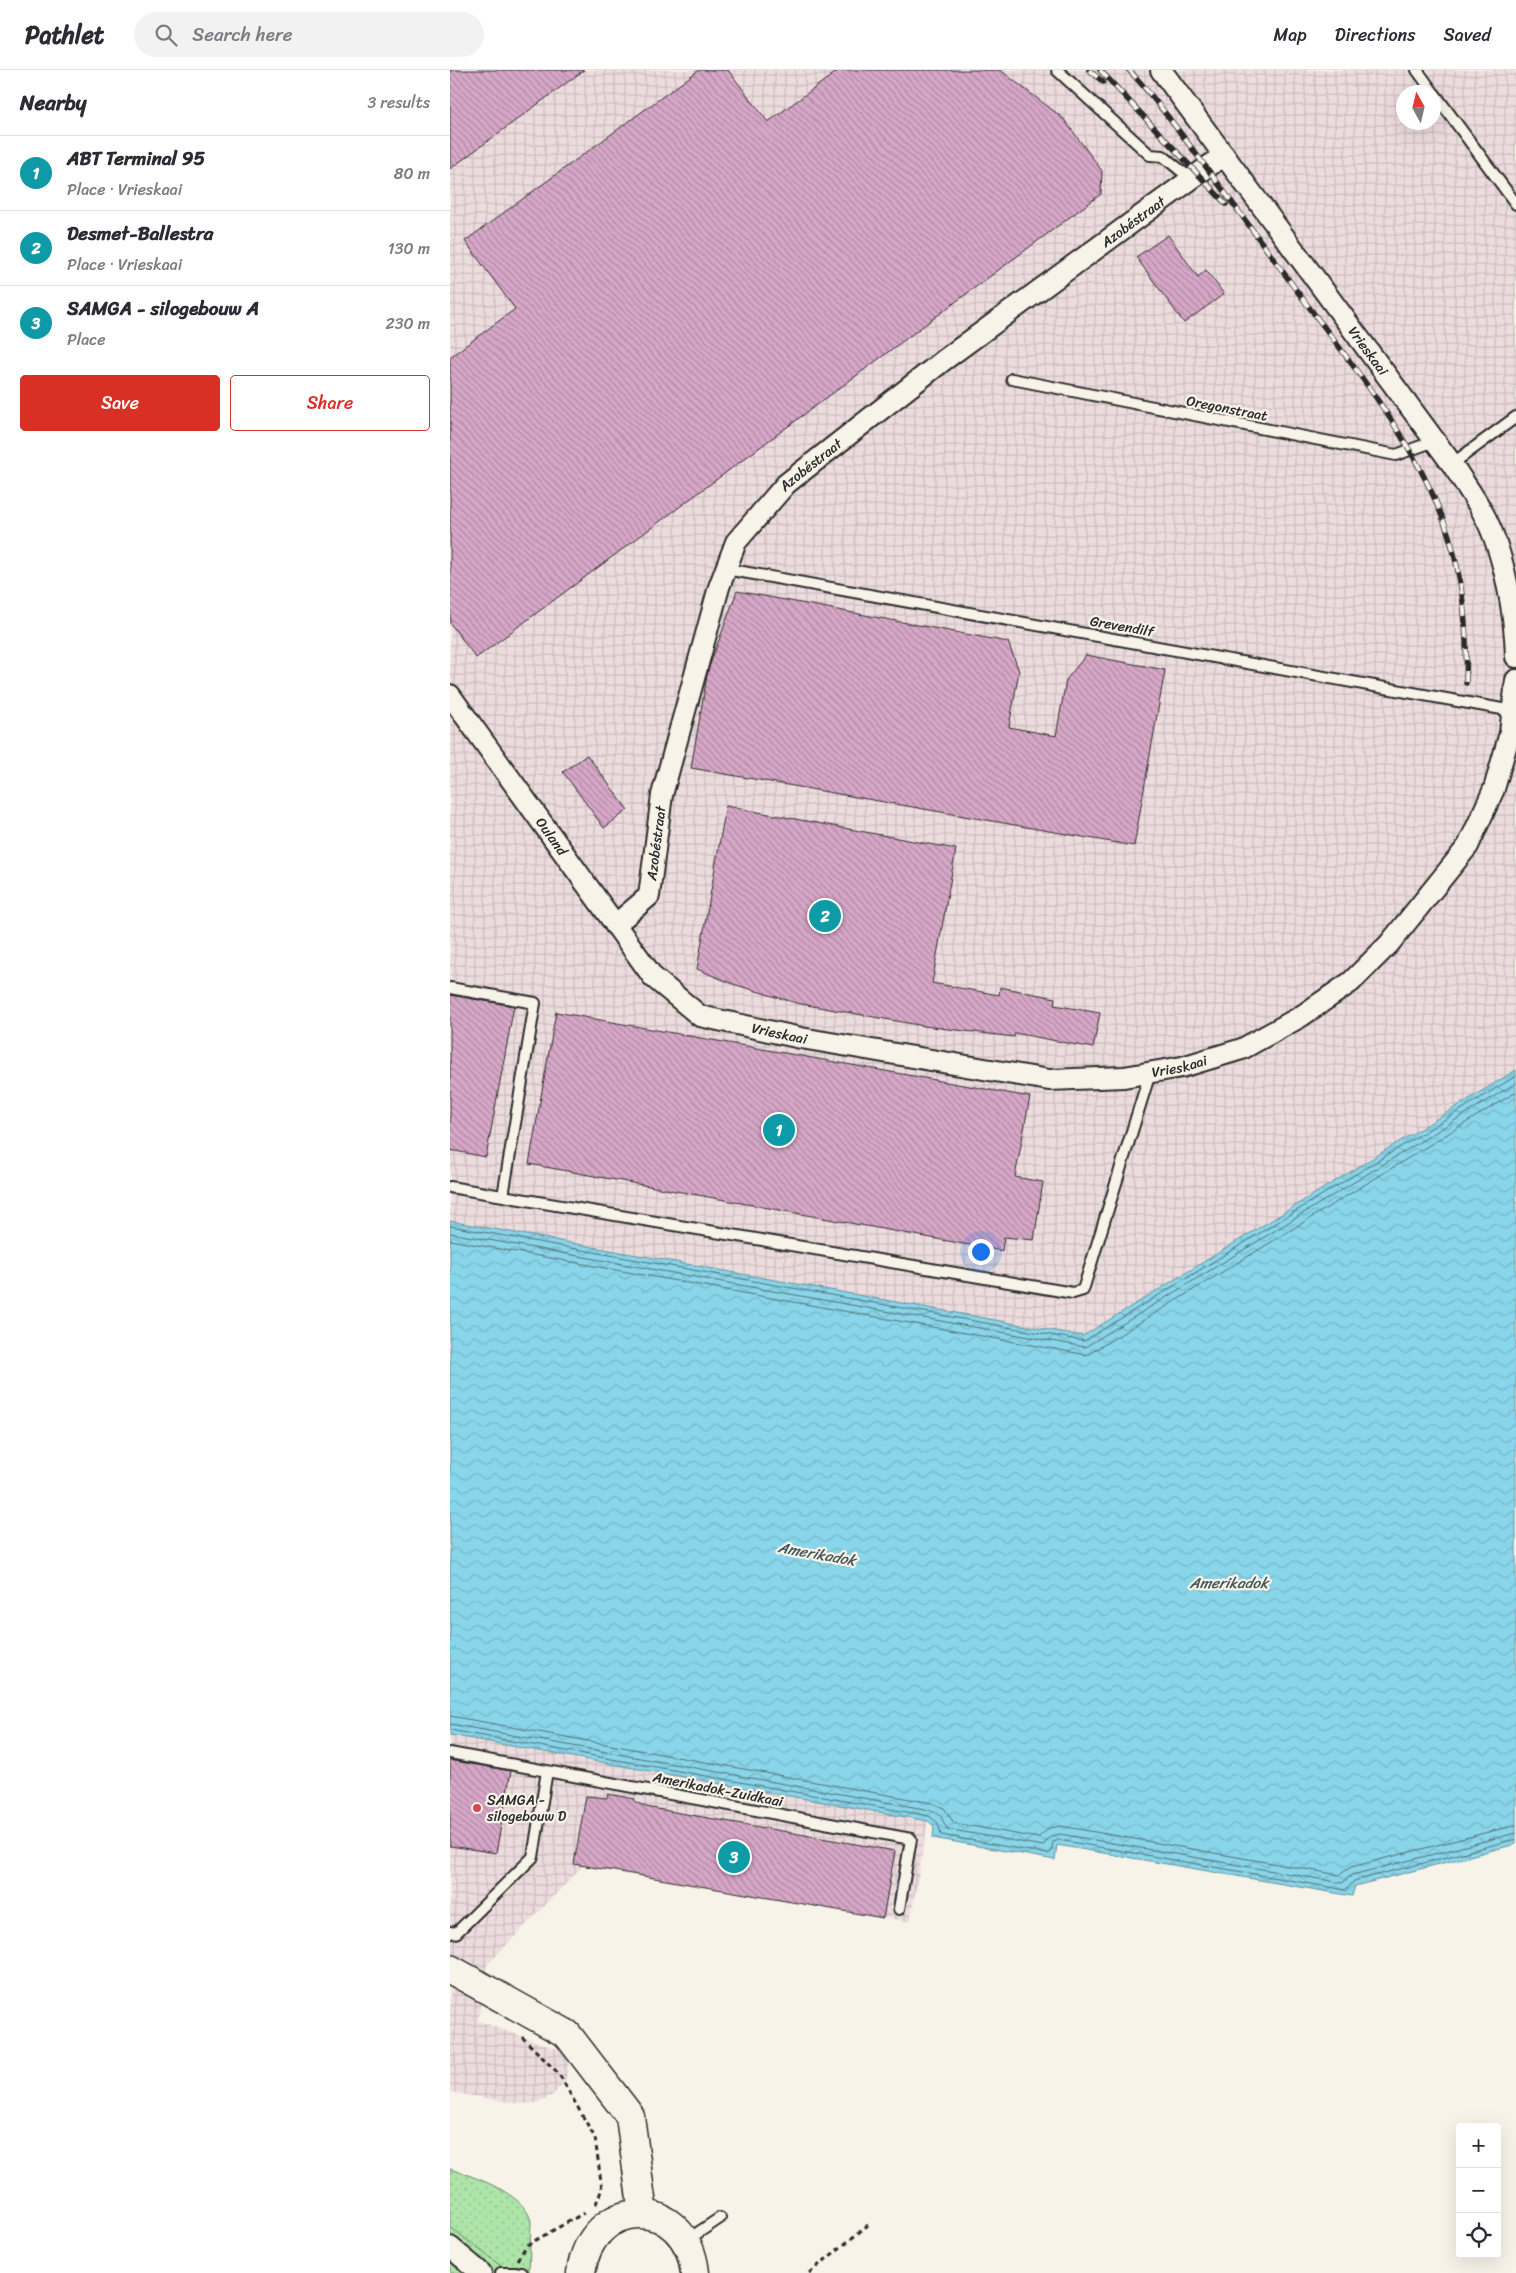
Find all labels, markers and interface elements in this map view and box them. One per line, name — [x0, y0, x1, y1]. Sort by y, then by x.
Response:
search box — [134, 12, 484, 57]
text: Pathlet — [25, 14, 104, 56]
text: Search here — [192, 18, 292, 51]
text: Map — [1274, 19, 1307, 51]
text: Directions — [1335, 19, 1416, 51]
text: Saved — [1444, 19, 1491, 51]
icon: search — [152, 21, 180, 49]
text: Nearby — [20, 84, 86, 122]
north arrow — [1396, 85, 1441, 130]
text: 3 results — [367, 88, 430, 117]
text: ABT Terminal 95 — [67, 142, 205, 175]
text: 1 — [33, 159, 39, 188]
text: 80 m — [394, 159, 430, 188]
text: Place · Vrieskaai — [67, 175, 182, 204]
street label: Azobéstraat — [1095, 189, 1172, 255]
text: Desmet-Ballestra — [67, 217, 213, 250]
text: 2 — [31, 234, 41, 263]
text: 130 m — [388, 234, 430, 263]
text: Place · Vrieskaai — [67, 250, 182, 279]
text: SAMGA - silogebouw A — [67, 292, 259, 325]
text: 3 — [32, 309, 40, 338]
text: 230 m — [385, 309, 430, 338]
street label: Vrieskaai — [1341, 321, 1395, 382]
text: Place — [67, 325, 106, 354]
button: Save — [20, 375, 220, 431]
button: Share — [230, 375, 430, 431]
street label: Oregonstraat — [1184, 388, 1270, 429]
street label: Azobéstraat — [772, 431, 849, 498]
street label: Grevendilf — [1088, 609, 1158, 645]
street label: Azobéstraat — [639, 803, 674, 883]
street label: Ouland — [529, 812, 575, 862]
pin: 2 — [809, 897, 841, 935]
street label: Vrieskaai — [749, 1016, 810, 1052]
street label: Vrieskaai — [1150, 1048, 1211, 1085]
pin: 1 — [763, 1111, 795, 1149]
your location — [968, 1239, 994, 1265]
water label: Amerikadok — [775, 1534, 860, 1574]
water label: Amerikadok — [1189, 1570, 1270, 1596]
street label: Amerikadok-Zuidkaai — [650, 1764, 786, 1815]
place label: SAMGA - silogebouw D — [486, 1788, 567, 1829]
marker: SAMGA - silogebouw D — [471, 1802, 483, 1814]
pin: 3 — [718, 1838, 750, 1876]
map controls — [1456, 2123, 1501, 2258]
button: + — [1456, 2123, 1501, 2168]
button: − — [1456, 2168, 1501, 2213]
button: locate — [1456, 2213, 1501, 2258]

